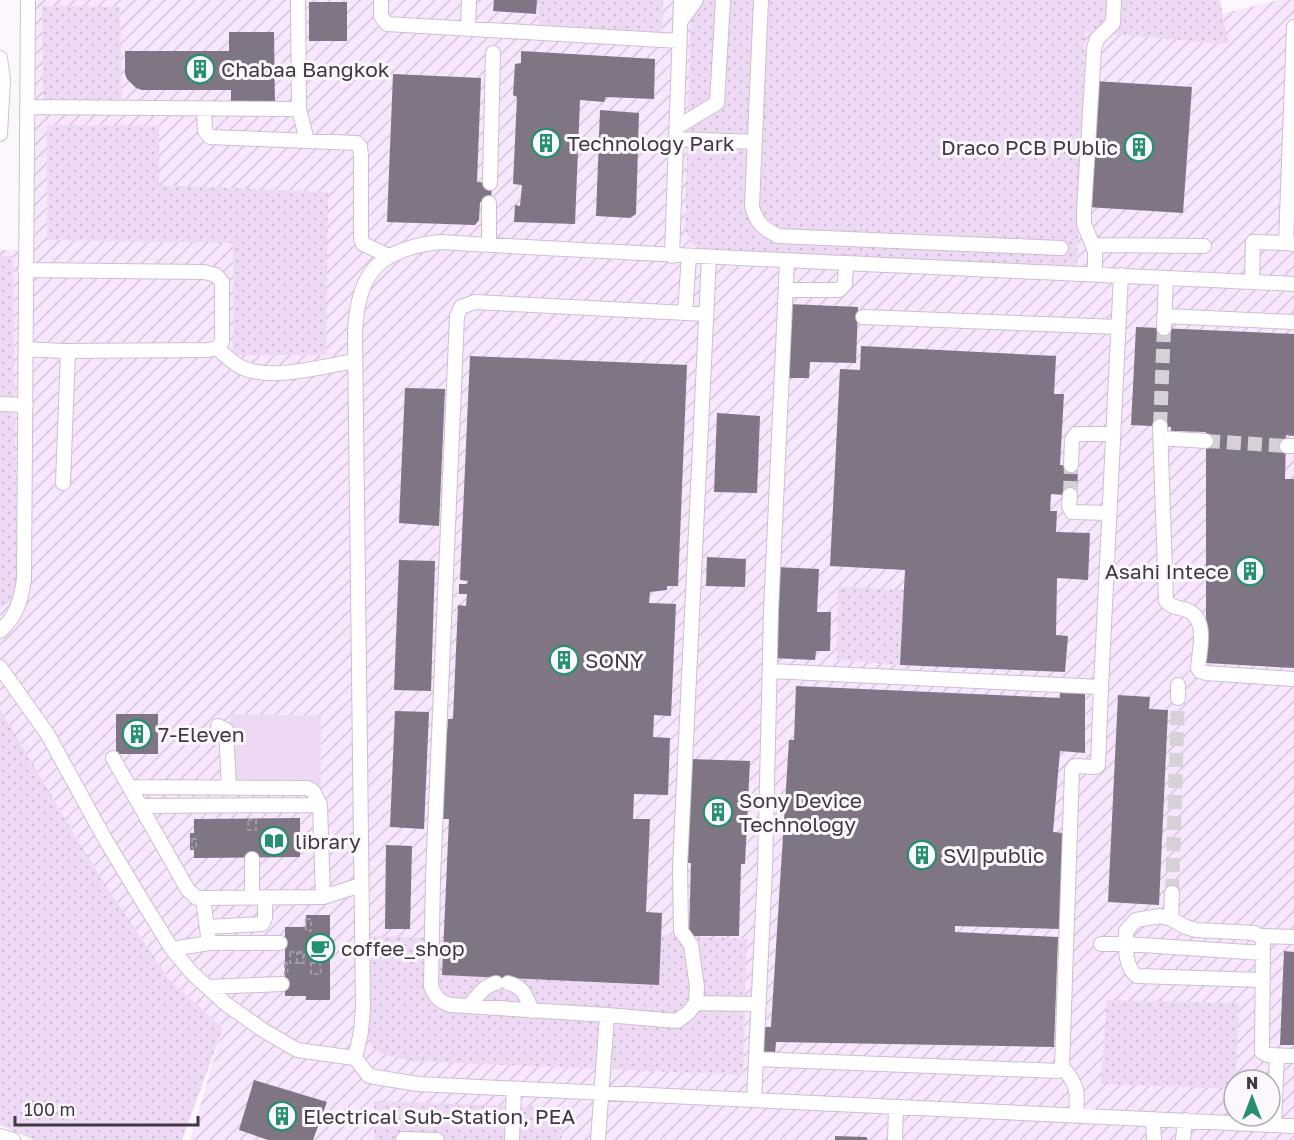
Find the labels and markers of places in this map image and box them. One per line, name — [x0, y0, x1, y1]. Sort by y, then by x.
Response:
building icon: Chabaa Bangkok — [184, 53, 216, 85]
place label: Chabaa Bangkok — [221, 56, 390, 82]
building icon: Technology Park — [530, 127, 562, 159]
place label: Technology Park — [567, 130, 735, 156]
building icon: Draco PCB PUblic — [1123, 131, 1155, 163]
place label: Draco PCB PUblic — [941, 134, 1118, 160]
building icon: Asahi Intece — [1234, 555, 1266, 587]
place label: Asahi Intece — [1105, 558, 1229, 584]
building icon: SONY — [548, 644, 580, 676]
place label: SONY — [585, 647, 644, 673]
building icon: 7-Eleven — [121, 718, 153, 750]
place label: 7-Eleven — [158, 721, 245, 747]
place label: Sony Device Technology — [739, 787, 862, 837]
building icon: Sony Device Technology — [702, 796, 734, 828]
library icon: library — [258, 825, 290, 857]
place label: library — [295, 828, 361, 854]
building icon: SVI public — [906, 839, 938, 871]
place label: SVI public — [943, 842, 1044, 868]
cafe icon: coffee_shop — [304, 932, 336, 964]
place label: coffee_shop — [341, 935, 465, 961]
building icon: Electrical Sub-Station, PEA — [266, 1100, 298, 1132]
place label: Electrical Sub-Station, PEA — [303, 1103, 575, 1129]

